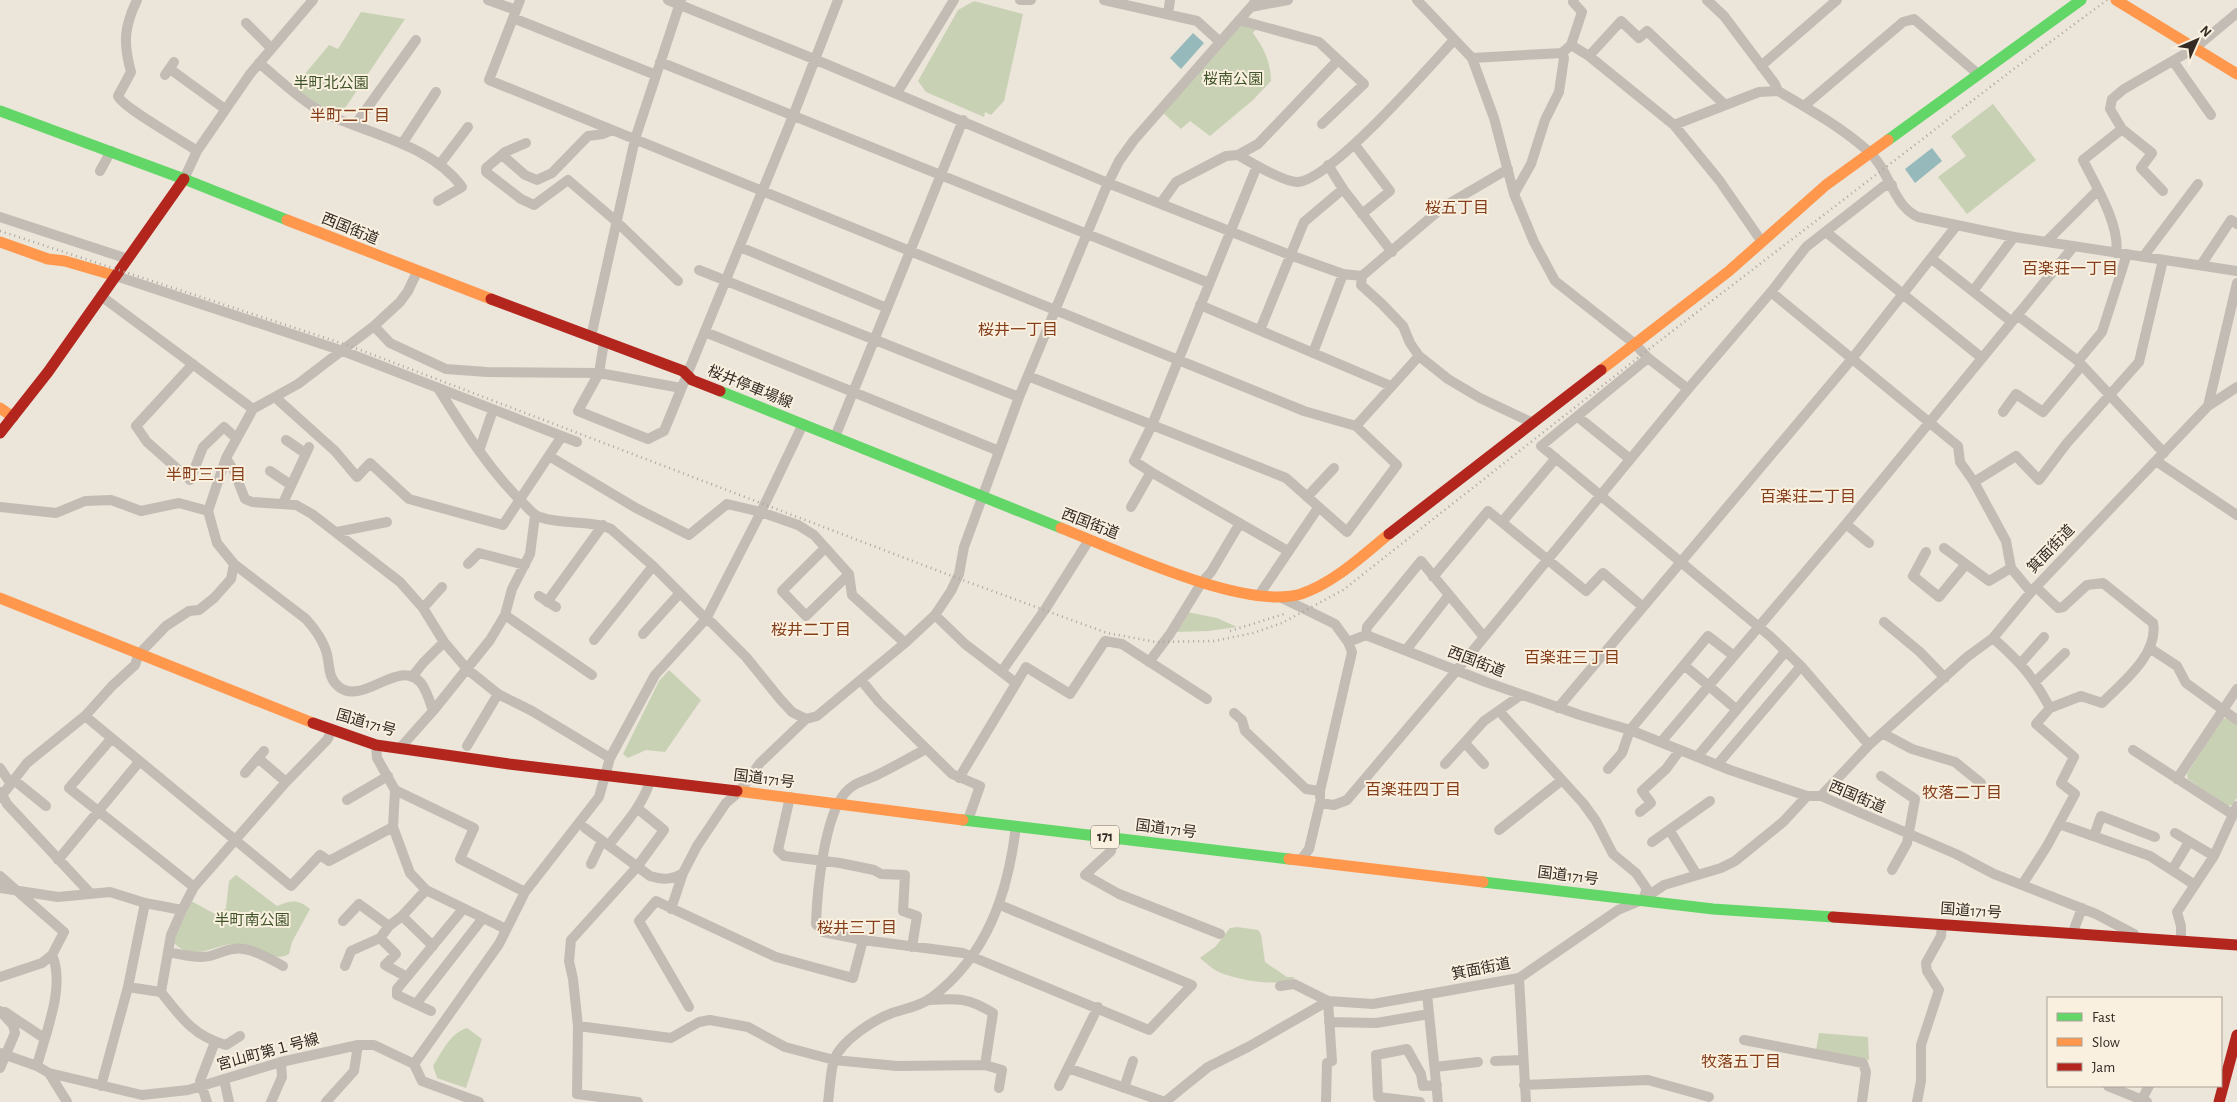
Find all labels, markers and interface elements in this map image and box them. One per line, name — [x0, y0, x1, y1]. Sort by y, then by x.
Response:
north arrow — [2172, 15, 2222, 65]
text: N — [2197, 23, 2214, 40]
park label: 桜南公園 — [1203, 71, 1263, 87]
park label: 半町北公園 — [293, 74, 369, 91]
district label: 半町二丁目 — [310, 108, 390, 124]
district label: 桜五丁目 — [1425, 200, 1489, 216]
street label: 西国街道 — [319, 210, 381, 247]
district label: 百楽荘一丁目 — [2022, 260, 2118, 277]
district label: 桜井一丁目 — [978, 321, 1058, 338]
street label: 桜井停車場線 — [705, 361, 795, 411]
district label: 半町三丁目 — [166, 467, 246, 483]
district label: 百楽荘二丁目 — [1760, 488, 1856, 505]
street label: 西国街道 — [1059, 505, 1121, 542]
street label: 箕面街道 — [2024, 522, 2077, 576]
district label: 桜井二丁目 — [771, 621, 851, 638]
street label: 西国街道 — [1445, 643, 1507, 680]
district label: 百楽荘三丁目 — [1524, 649, 1620, 666]
street label: 国道171号 — [334, 706, 398, 739]
street label: 国道171号 — [733, 767, 796, 790]
street label: 西国街道 — [1826, 777, 1888, 816]
district label: 百楽荘四丁目 — [1365, 781, 1461, 798]
district label: 牧落二丁目 — [1922, 784, 2002, 801]
street label: 国道171号 — [1135, 817, 1198, 840]
road number: 171 — [1091, 826, 1119, 849]
street label: 国道171号 — [1537, 864, 1600, 887]
street label: 国道171号 — [1940, 900, 2002, 921]
park label: 半町南公園 — [214, 912, 290, 928]
district label: 桜井三丁目 — [817, 919, 897, 936]
street label: 箕面街道 — [1450, 955, 1512, 982]
legend — [2047, 997, 2222, 1087]
text: Fast — [2092, 1010, 2116, 1025]
street label: 宮山町第１号線 — [215, 1030, 321, 1073]
text: Slow — [2092, 1035, 2120, 1050]
district label: 牧落五丁目 — [1701, 1053, 1781, 1070]
text: Jam — [2092, 1060, 2115, 1075]

